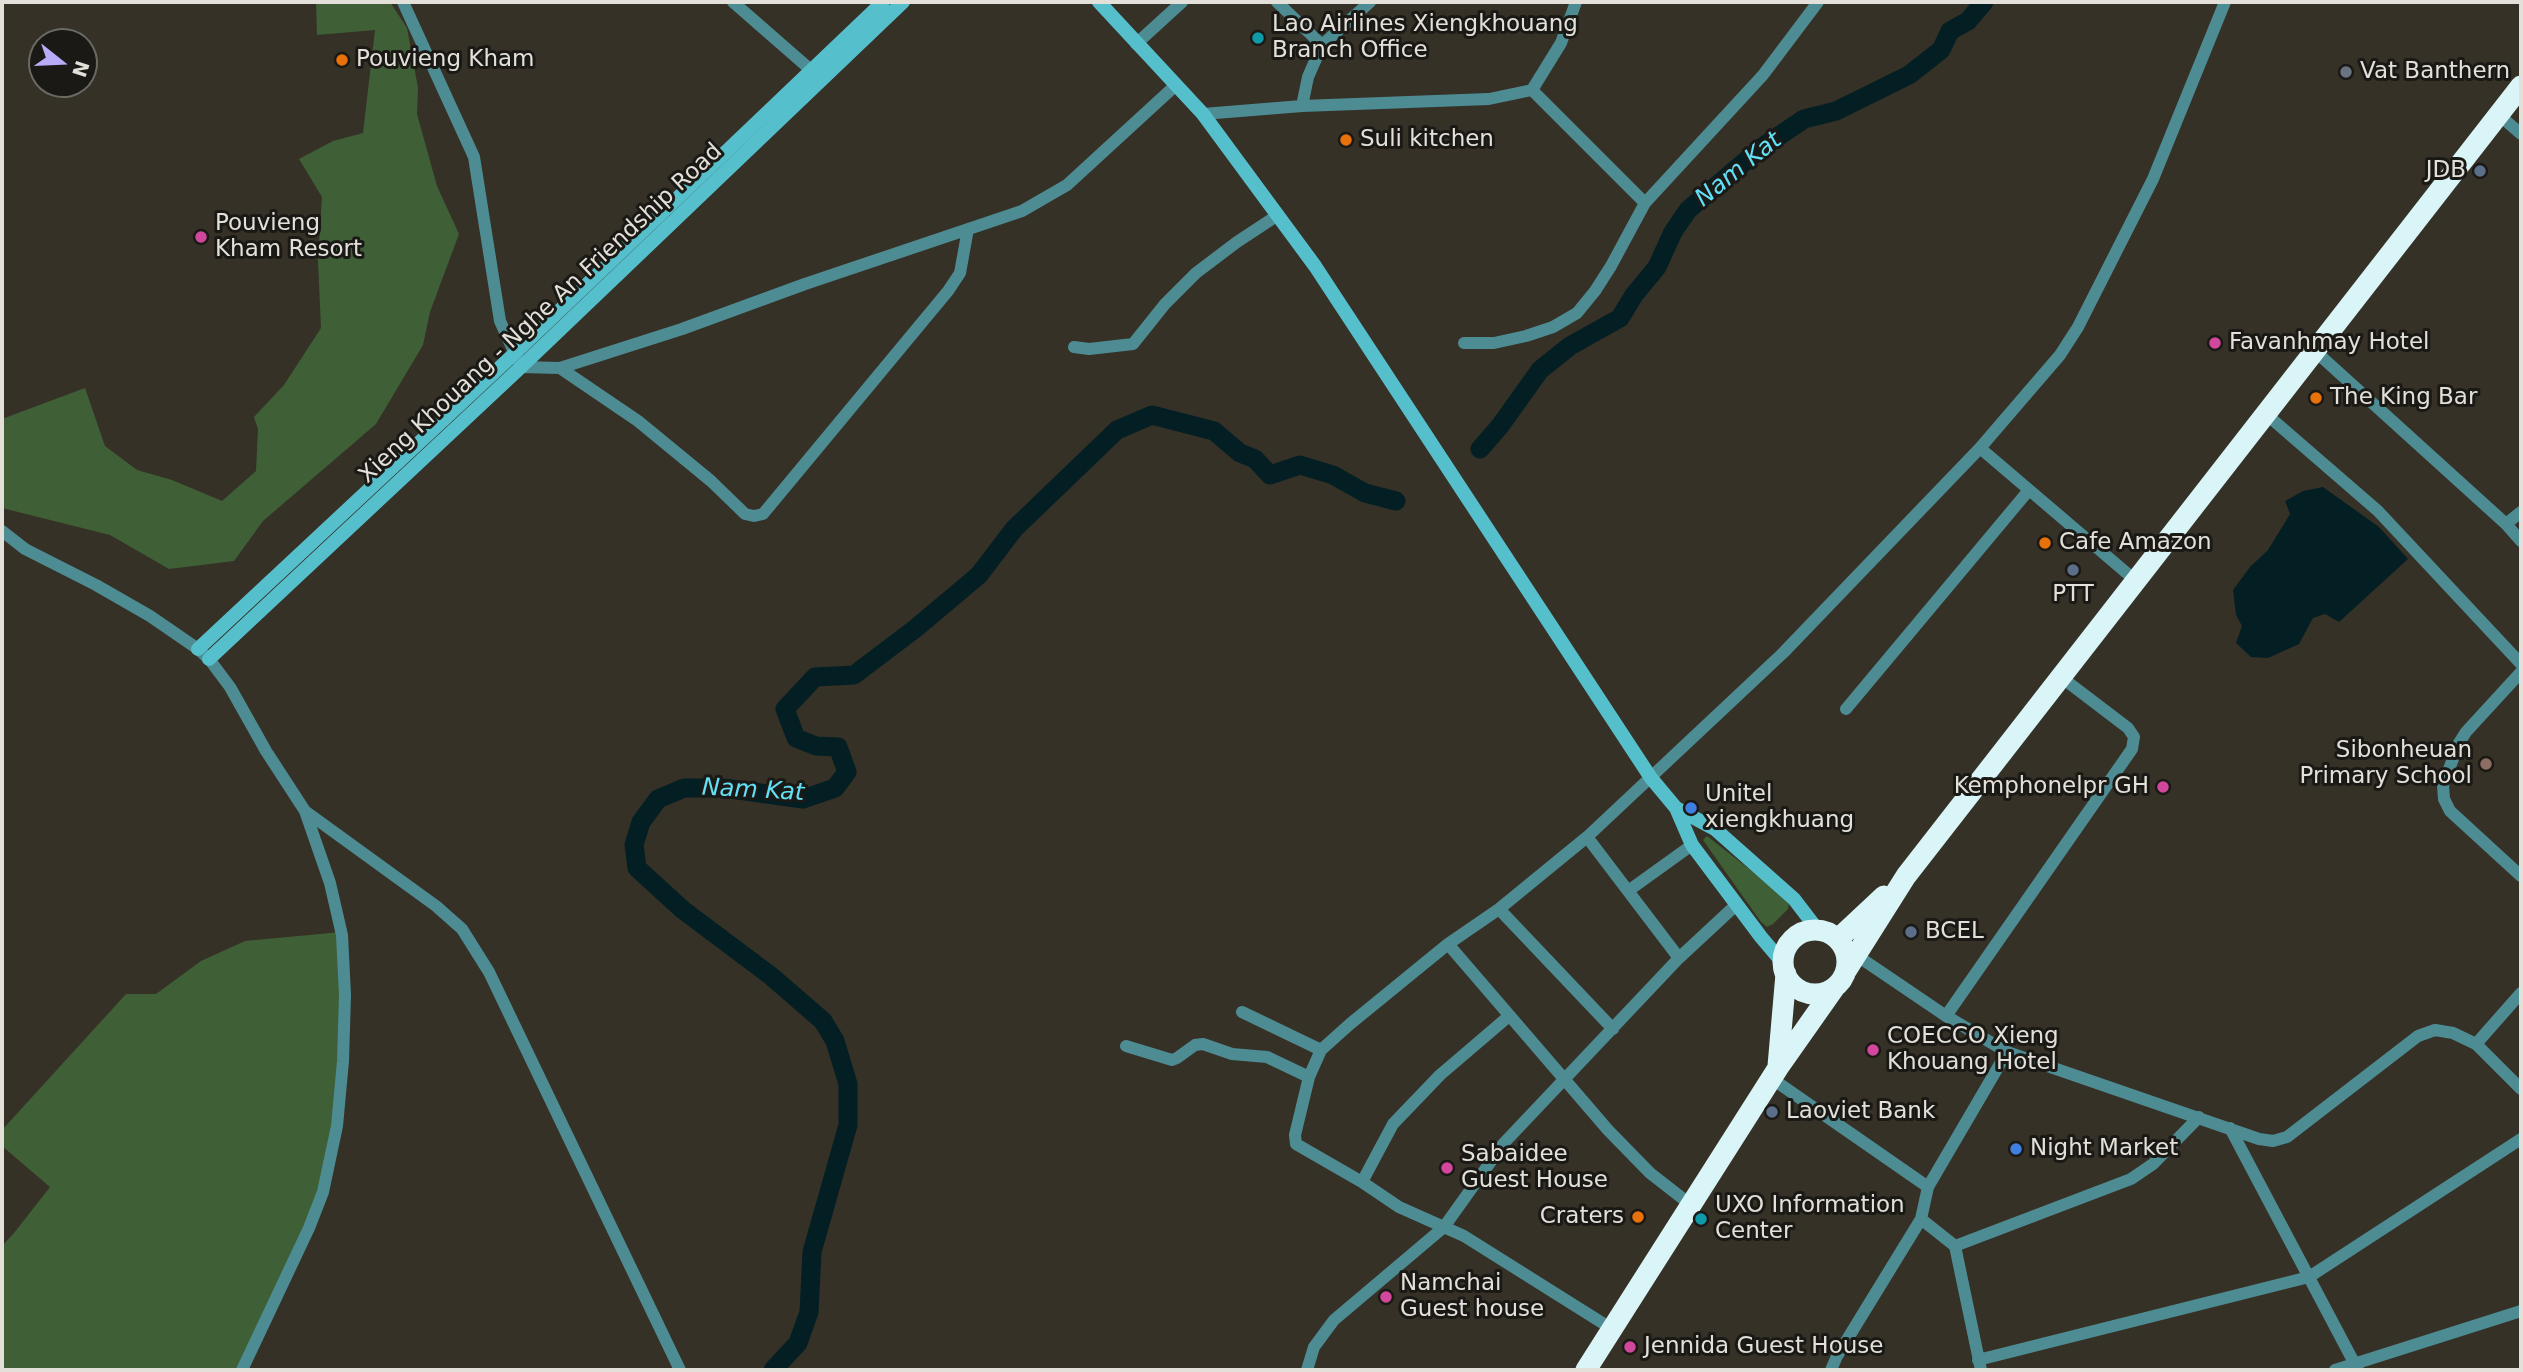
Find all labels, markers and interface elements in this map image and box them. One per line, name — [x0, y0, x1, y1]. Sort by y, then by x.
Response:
place label: Lao Airlines Xiengkhouang Branch Office — [1272, 11, 1578, 65]
north arrow — [28, 28, 98, 98]
marker: Lao Airlines Xiengkhouang Branch Office — [1250, 30, 1266, 46]
place label: Pouvieng Kham — [356, 46, 534, 74]
marker: Pouvieng Kham — [334, 52, 350, 68]
text: N — [68, 58, 94, 80]
place label: Vat Banthern — [2360, 58, 2510, 86]
marker: Vat Banthern — [2338, 64, 2354, 80]
place label: Suli kitchen — [1360, 126, 1494, 154]
water label: Nam Kat — [1690, 127, 1788, 213]
marker: Suli kitchen — [1338, 132, 1354, 148]
street label: Xieng Khouang - Nghe An Friendship Road — [354, 138, 728, 490]
place label: JDB — [2426, 157, 2466, 185]
marker: JDB — [2472, 163, 2488, 179]
place label: Pouvieng Kham Resort — [215, 210, 362, 264]
marker: Pouvieng Kham Resort — [193, 229, 209, 245]
place label: Favanhmay Hotel — [2229, 329, 2429, 357]
marker: Favanhmay Hotel — [2207, 335, 2223, 351]
place label: The King Bar — [2330, 384, 2477, 412]
marker: The King Bar — [2308, 390, 2324, 406]
place label: Cafe Amazon — [2059, 529, 2212, 557]
marker: Cafe Amazon — [2037, 535, 2053, 551]
marker: PTT — [2065, 562, 2081, 578]
place label: PTT — [2052, 581, 2094, 609]
place label: Sibonheuan Primary School — [2299, 737, 2472, 791]
marker: Sibonheuan Primary School — [2478, 756, 2494, 772]
place label: Kemphonelpr GH — [1954, 773, 2149, 801]
water label: Nam Kat — [701, 774, 805, 808]
marker: Kemphonelpr GH — [2155, 779, 2171, 795]
place label: Unitel xiengkhuang — [1705, 781, 1854, 835]
marker: Unitel xiengkhuang — [1683, 800, 1699, 816]
place label: BCEL — [1925, 918, 1984, 946]
marker: BCEL — [1903, 924, 1919, 940]
place label: COECCO Xieng Khouang Hotel — [1887, 1023, 2059, 1077]
marker: COECCO Xieng Khouang Hotel — [1865, 1042, 1881, 1058]
place label: Laoviet Bank — [1786, 1098, 1935, 1126]
marker: Laoviet Bank — [1764, 1104, 1780, 1120]
place label: Night Market — [2030, 1135, 2178, 1163]
place label: Sabaidee Guest House — [1461, 1141, 1608, 1195]
marker: Night Market — [2008, 1141, 2024, 1157]
marker: Sabaidee Guest House — [1439, 1160, 1455, 1176]
place label: UXO Information Center — [1715, 1192, 1905, 1246]
place label: Craters — [1540, 1203, 1624, 1231]
marker: Craters — [1630, 1209, 1646, 1225]
marker: UXO Information Center — [1693, 1211, 1709, 1227]
place label: Namchai Guest house — [1400, 1270, 1544, 1324]
marker: Namchai Guest house — [1378, 1289, 1394, 1305]
place label: Jennida Guest House — [1644, 1333, 1883, 1361]
marker: Jennida Guest House — [1622, 1339, 1638, 1355]

